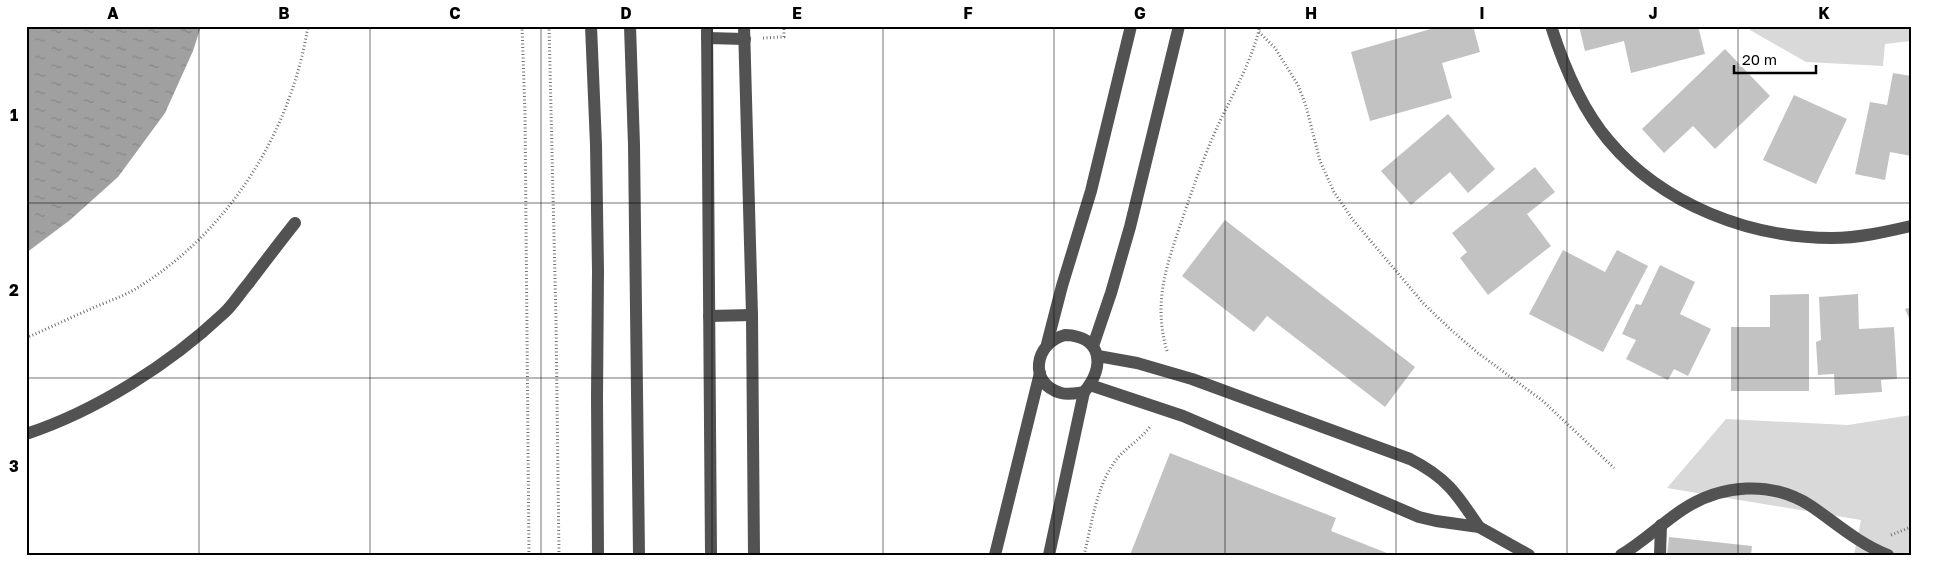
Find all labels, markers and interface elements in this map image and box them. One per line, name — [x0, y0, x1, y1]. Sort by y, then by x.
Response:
text: A — [107, 3, 119, 23]
text: B — [278, 3, 290, 23]
text: C — [449, 3, 461, 23]
text: D — [620, 3, 632, 23]
text: E — [792, 3, 802, 23]
text: F — [963, 3, 973, 23]
text: G — [1134, 3, 1146, 23]
text: H — [1305, 3, 1317, 23]
text: I — [1479, 3, 1485, 23]
text: J — [1648, 3, 1658, 23]
text: K — [1818, 3, 1830, 23]
scale bar — [1734, 42, 1817, 74]
text: 20 m — [1742, 50, 1777, 68]
text: 1 — [10, 105, 18, 125]
text: 2 — [9, 280, 19, 300]
text: 3 — [9, 456, 19, 476]

